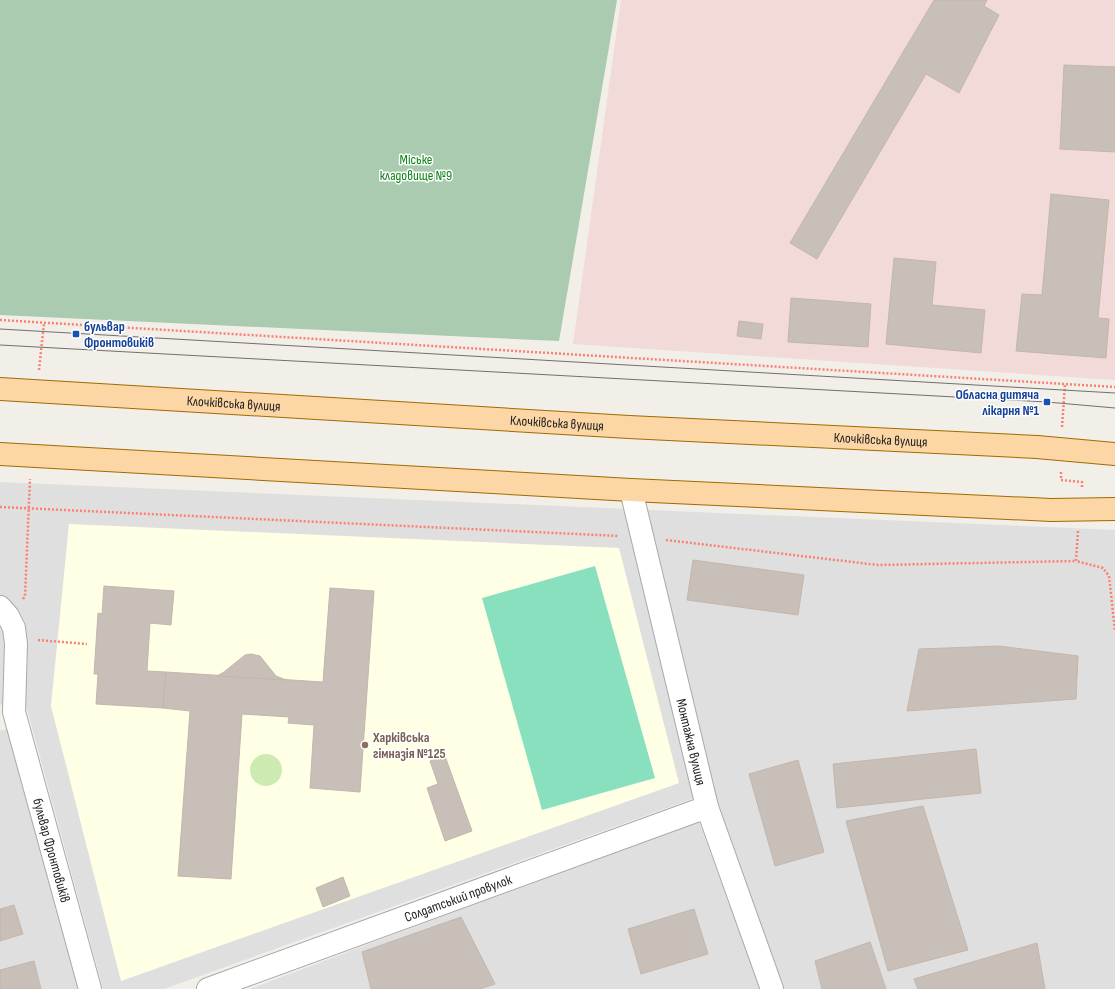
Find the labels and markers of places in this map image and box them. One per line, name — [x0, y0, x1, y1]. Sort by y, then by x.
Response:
place label: бульвар Фронтовиків — [84, 318, 154, 351]
marker: бульвар Фронтовиків — [71, 329, 81, 339]
place label: Обласна дитяча лікарня №1 — [955, 386, 1040, 419]
marker: Обласна дитяча лікарня №1 — [1042, 397, 1052, 407]
place label: Харківська гімназія №125 — [372, 729, 446, 762]
marker: Харківська гімназія №125 — [360, 740, 370, 750]

